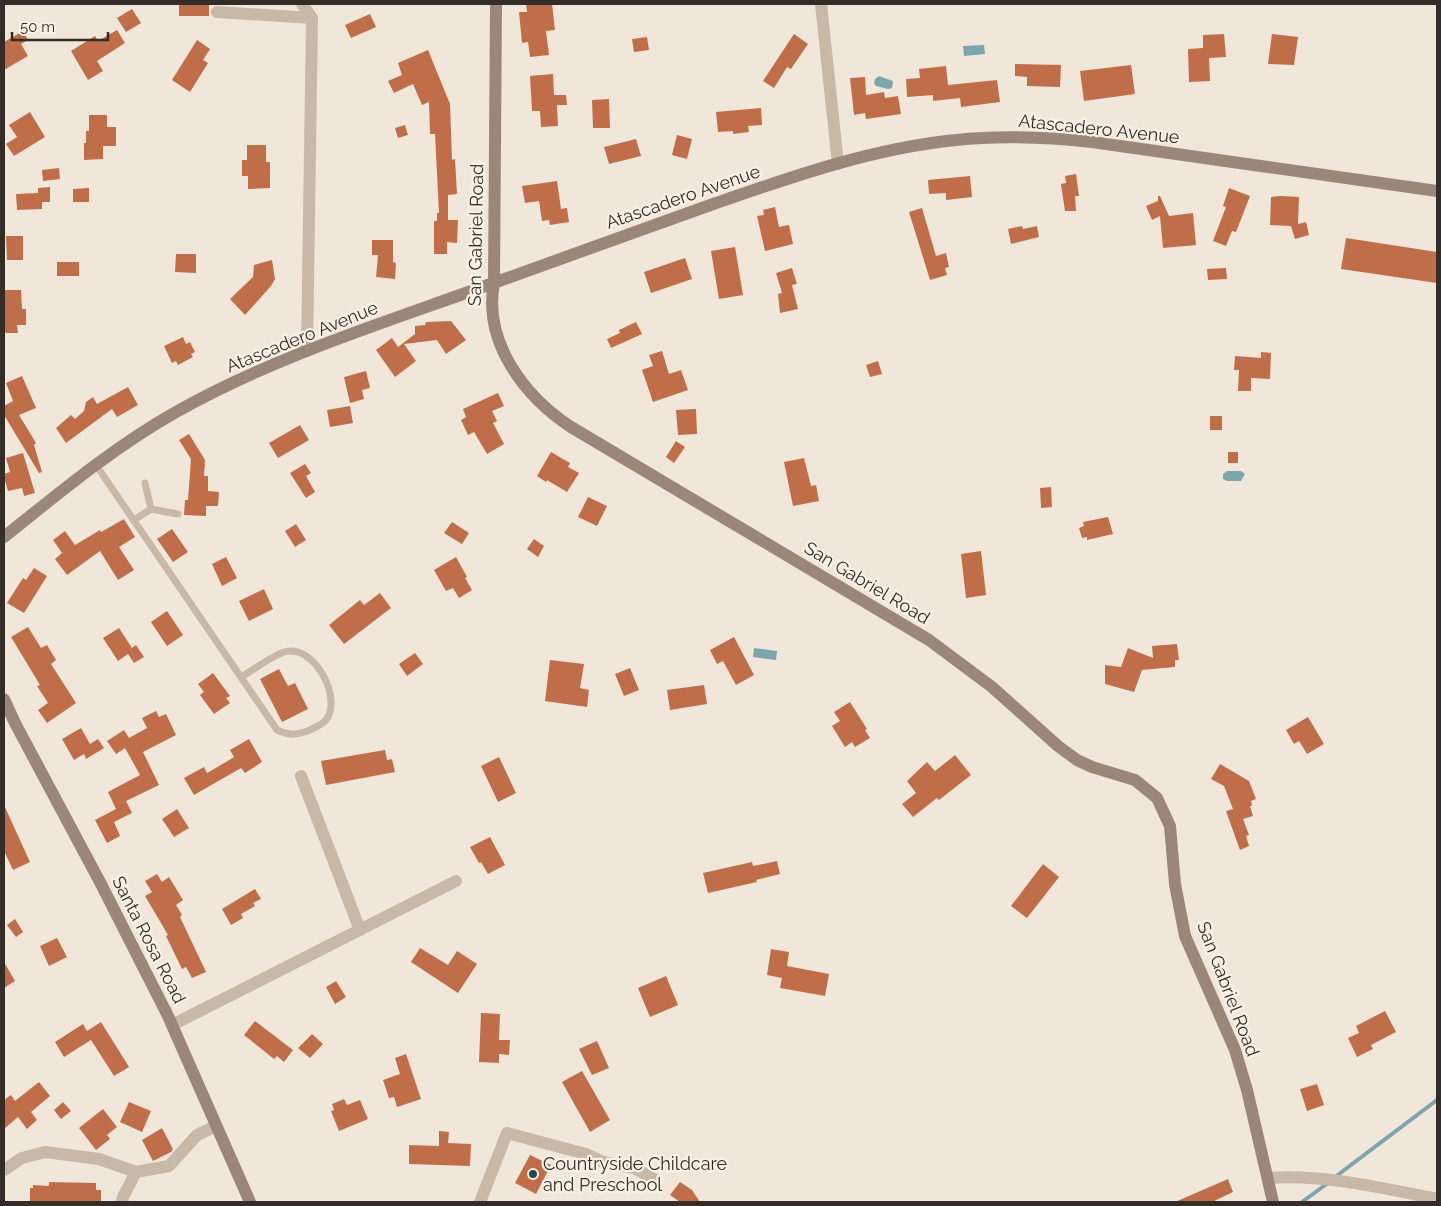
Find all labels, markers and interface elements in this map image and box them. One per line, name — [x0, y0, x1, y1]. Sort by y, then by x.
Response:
scale bar — [12, 10, 109, 42]
text: 50 m — [20, 18, 55, 36]
street label: Atascadero Avenue — [1018, 110, 1181, 147]
street label: Atascadero Avenue — [603, 160, 763, 233]
street label: San Gabriel Road — [464, 164, 487, 306]
street label: Atascadero Avenue — [223, 296, 381, 377]
street label: San Gabriel Road — [801, 537, 934, 628]
street label: Santa Rosa Road — [108, 873, 191, 1007]
street label: San Gabriel Road — [1193, 919, 1264, 1059]
place label: Countryside Childcare and Preschool — [543, 1153, 728, 1195]
marker: Countryside Childcare and Preschool — [527, 1168, 539, 1180]

